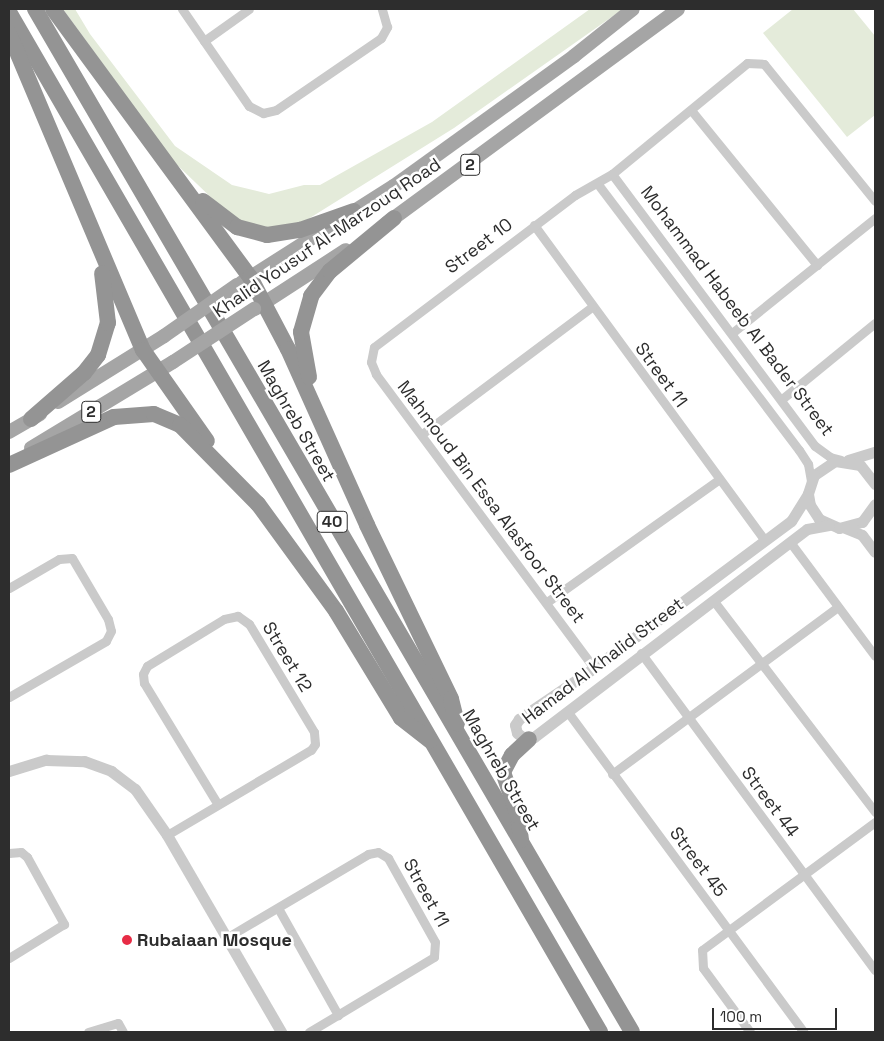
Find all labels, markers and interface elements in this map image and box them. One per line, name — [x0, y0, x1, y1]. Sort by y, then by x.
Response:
road number: 2 — [460, 152, 480, 178]
street label: Khalid Yousuf Al-Marzouq Road — [209, 153, 445, 323]
street label: Mohammad Habeeb Al Bader Street — [636, 182, 838, 440]
street label: Street 10 — [441, 214, 517, 278]
street label: Street 11 — [630, 338, 692, 412]
street label: Maghreb Street — [252, 356, 340, 486]
street label: Mahmoud Bin Essa Alasfoor Street — [393, 376, 589, 628]
road number: 2 — [81, 398, 101, 426]
road number: 40 — [316, 508, 348, 536]
street label: Hamad Al Khalid Street — [518, 593, 688, 729]
street label: Street 12 — [258, 618, 316, 696]
street label: Maghreb Street — [457, 705, 545, 835]
street label: Street 44 — [737, 763, 803, 841]
street label: Street 45 — [665, 823, 731, 901]
street label: Street 11 — [398, 855, 454, 931]
place label: Rubaiaan Mosque — [137, 929, 292, 951]
marker: Rubaiaan Mosque — [121, 934, 133, 946]
scale bar — [714, 998, 839, 1030]
text: 100 m — [720, 1007, 762, 1026]

